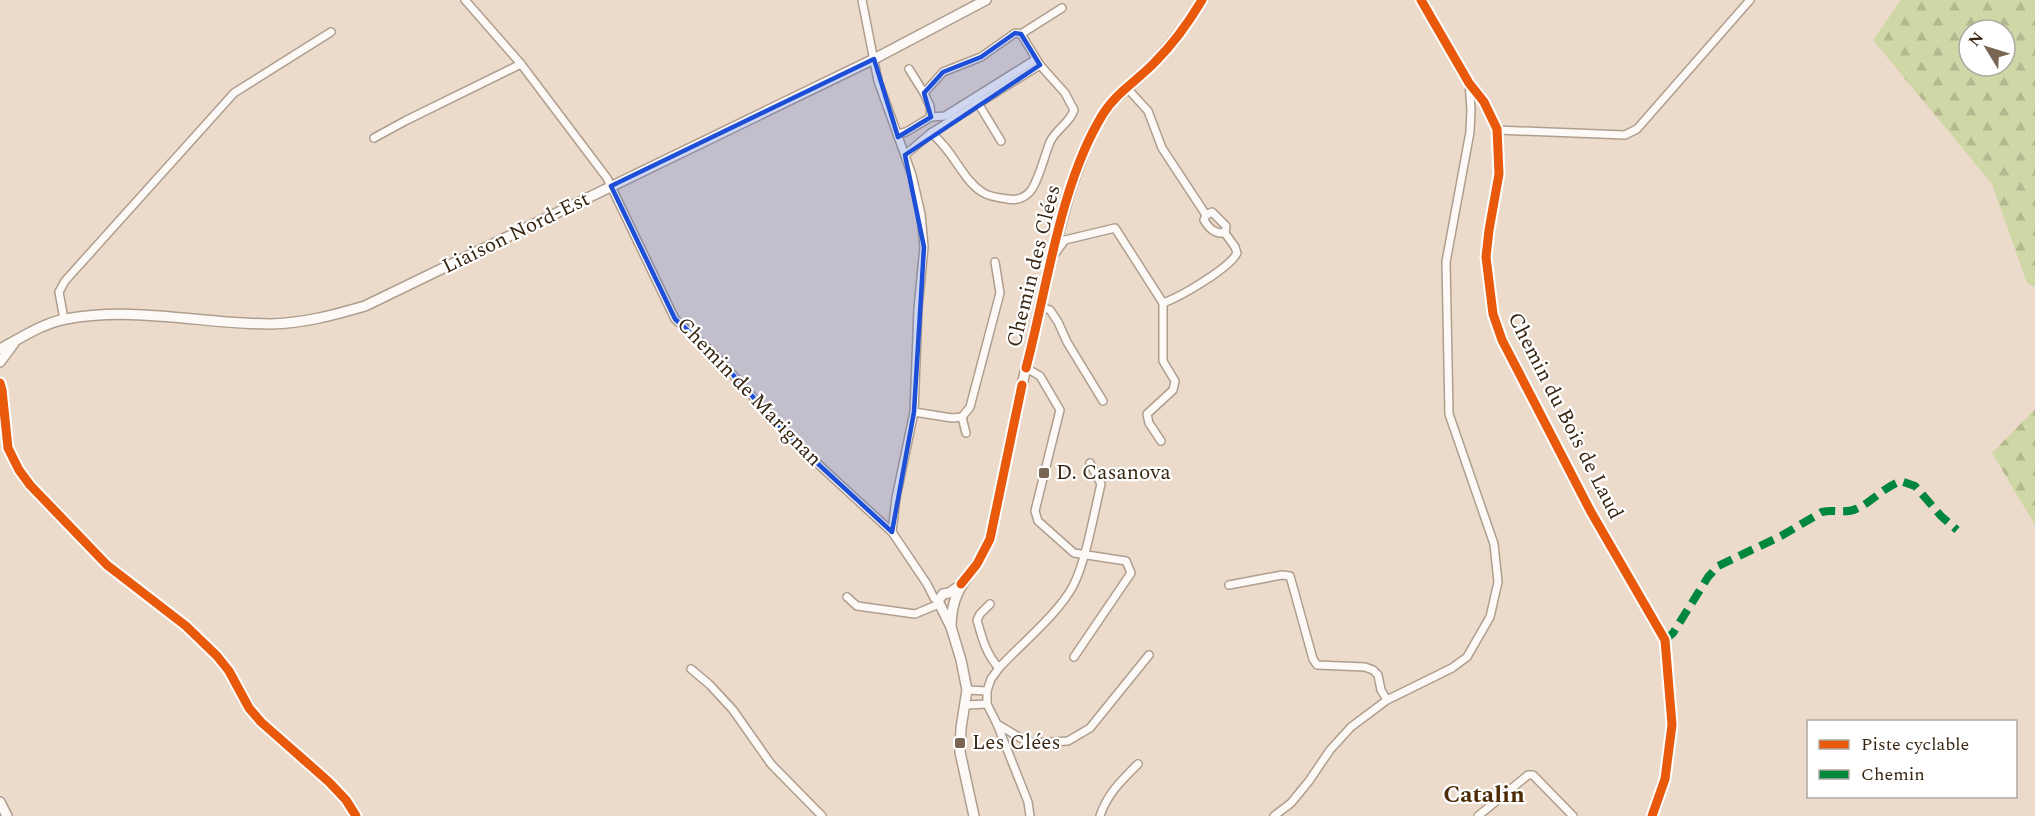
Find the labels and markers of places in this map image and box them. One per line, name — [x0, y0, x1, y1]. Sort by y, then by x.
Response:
place label: D. Casanova — [1056, 457, 1171, 489]
marker: D. Casanova — [1037, 466, 1051, 480]
place label: Les Clées — [972, 727, 1061, 759]
marker: Les Clées — [953, 736, 967, 750]

